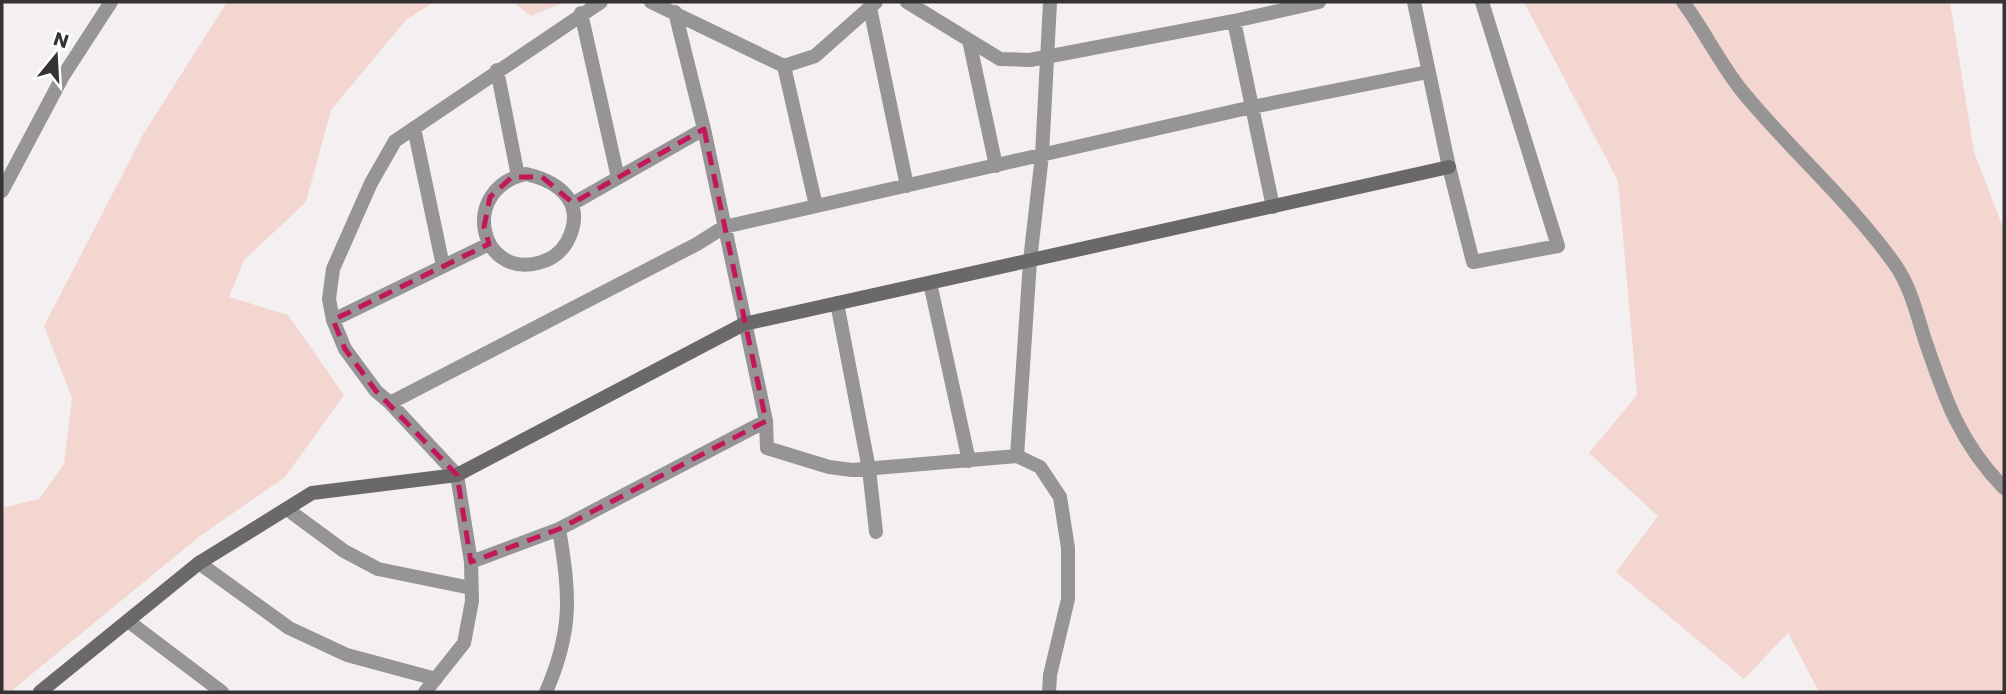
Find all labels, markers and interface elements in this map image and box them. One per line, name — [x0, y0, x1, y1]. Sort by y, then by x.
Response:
north arrow — [21, 21, 91, 91]
text: N — [50, 25, 72, 55]

